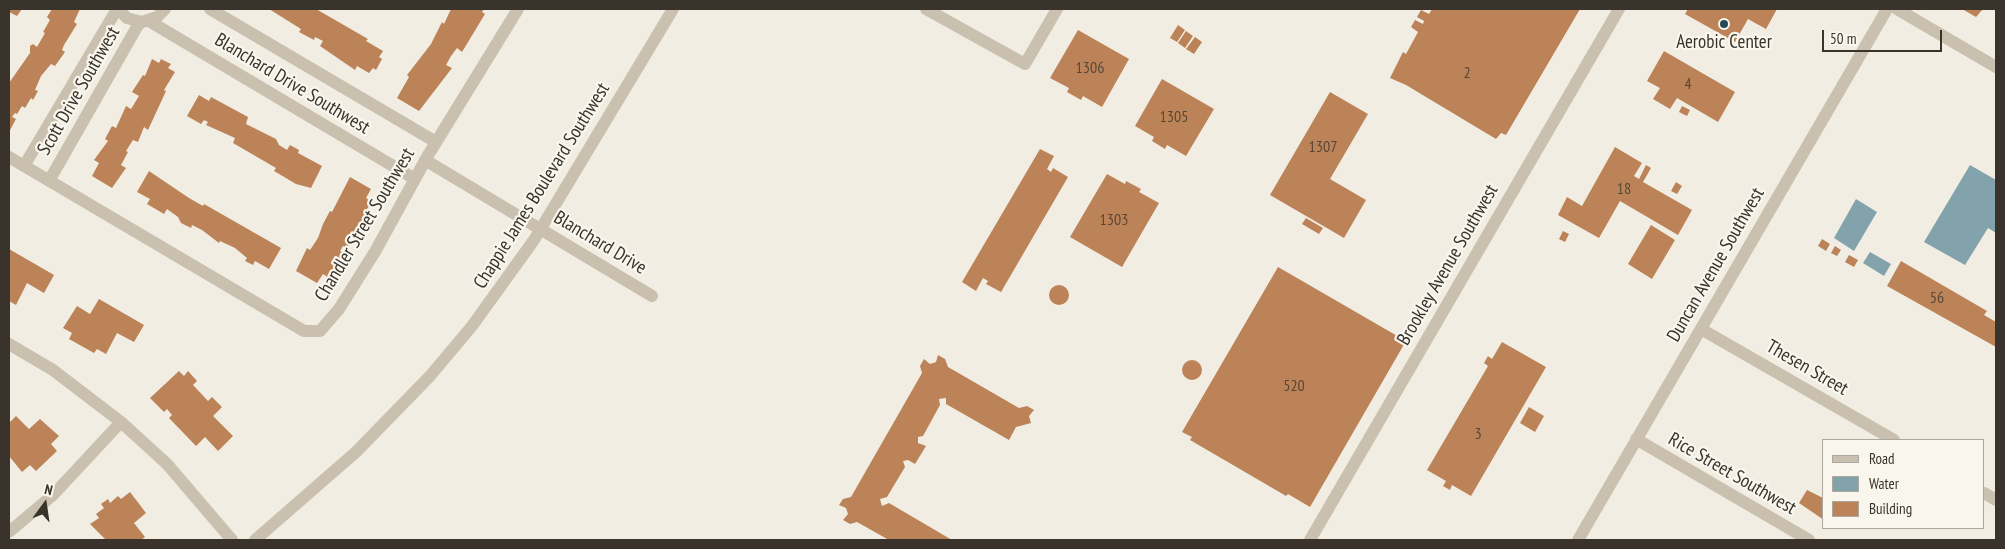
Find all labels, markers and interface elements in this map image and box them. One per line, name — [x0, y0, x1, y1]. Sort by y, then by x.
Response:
marker: Aerobic Center — [1718, 18, 1730, 30]
scale bar — [1825, 20, 1945, 52]
street label: Scott Drive Southwest — [33, 23, 125, 159]
street label: Blanchard Drive Southwest — [210, 29, 374, 139]
text: 50 m — [1830, 29, 1856, 48]
place label: Aerobic Center — [1676, 32, 1772, 54]
house number: 1306 — [1076, 58, 1104, 78]
house number: 2 — [1463, 63, 1471, 83]
house number: 4 — [1684, 74, 1692, 94]
street label: Chappie James Boulevard Southwest — [469, 79, 615, 293]
house number: 1305 — [1160, 107, 1188, 127]
house number: 1307 — [1309, 137, 1337, 157]
street label: Chandler Street Southwest — [310, 144, 420, 306]
house number: 18 — [1617, 179, 1631, 199]
street label: Brookley Avenue Southwest — [1393, 181, 1503, 349]
street label: Duncan Avenue Southwest — [1663, 184, 1769, 346]
street label: Blanchard Drive — [550, 206, 650, 280]
house number: 1303 — [1100, 210, 1128, 230]
house number: 56 — [1930, 288, 1944, 308]
street label: Thesen Street — [1762, 335, 1852, 401]
house number: 520 — [1283, 376, 1305, 396]
house number: 3 — [1474, 424, 1482, 444]
street label: Rice Street Southwest — [1664, 428, 1800, 520]
legend — [1822, 439, 1985, 529]
text: Road — [1869, 449, 1895, 468]
text: Water — [1869, 474, 1899, 493]
north arrow — [20, 479, 70, 529]
text: N — [43, 480, 54, 499]
text: Building — [1869, 499, 1912, 518]

